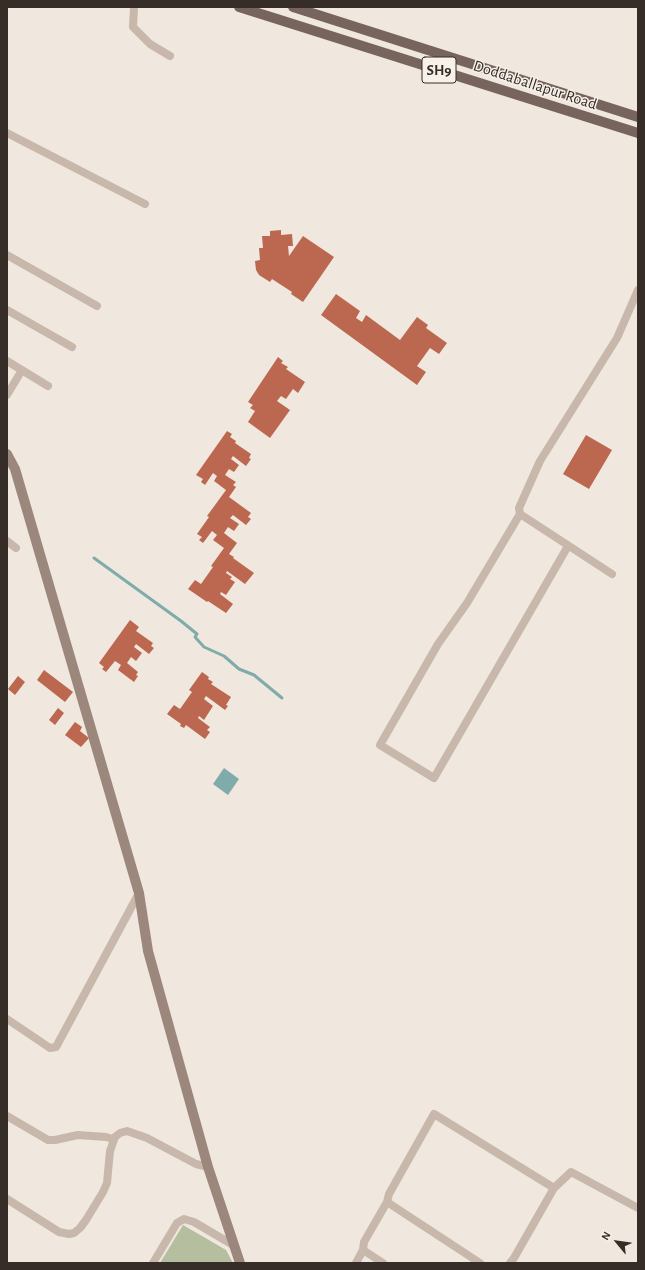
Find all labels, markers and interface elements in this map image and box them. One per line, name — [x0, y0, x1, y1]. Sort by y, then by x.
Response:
street label: Doddaballapur Road — [471, 56, 599, 114]
road number: SH9 — [422, 57, 456, 83]
north arrow — [597, 1222, 637, 1262]
text: N — [599, 1230, 613, 1242]

